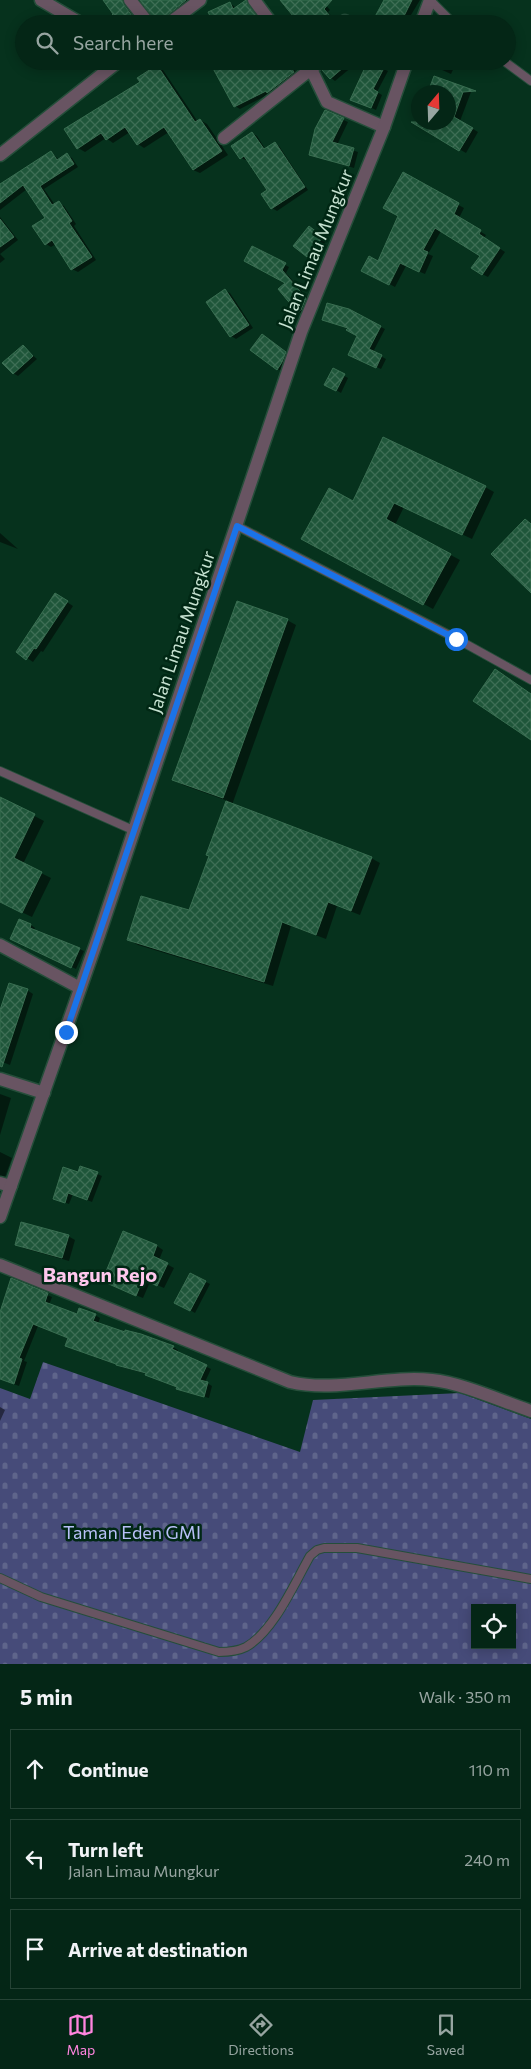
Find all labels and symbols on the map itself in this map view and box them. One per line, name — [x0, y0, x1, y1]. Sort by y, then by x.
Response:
north arrow — [411, 85, 456, 130]
street label: Jalan Limau Mungkur — [273, 166, 357, 332]
street label: Jalan Limau Mungkur — [143, 548, 219, 716]
route start — [445, 628, 468, 651]
route end — [55, 1021, 78, 1044]
district label: Bangun Rejo — [43, 1262, 157, 1286]
park label: Taman Eden GMI — [63, 1521, 201, 1543]

